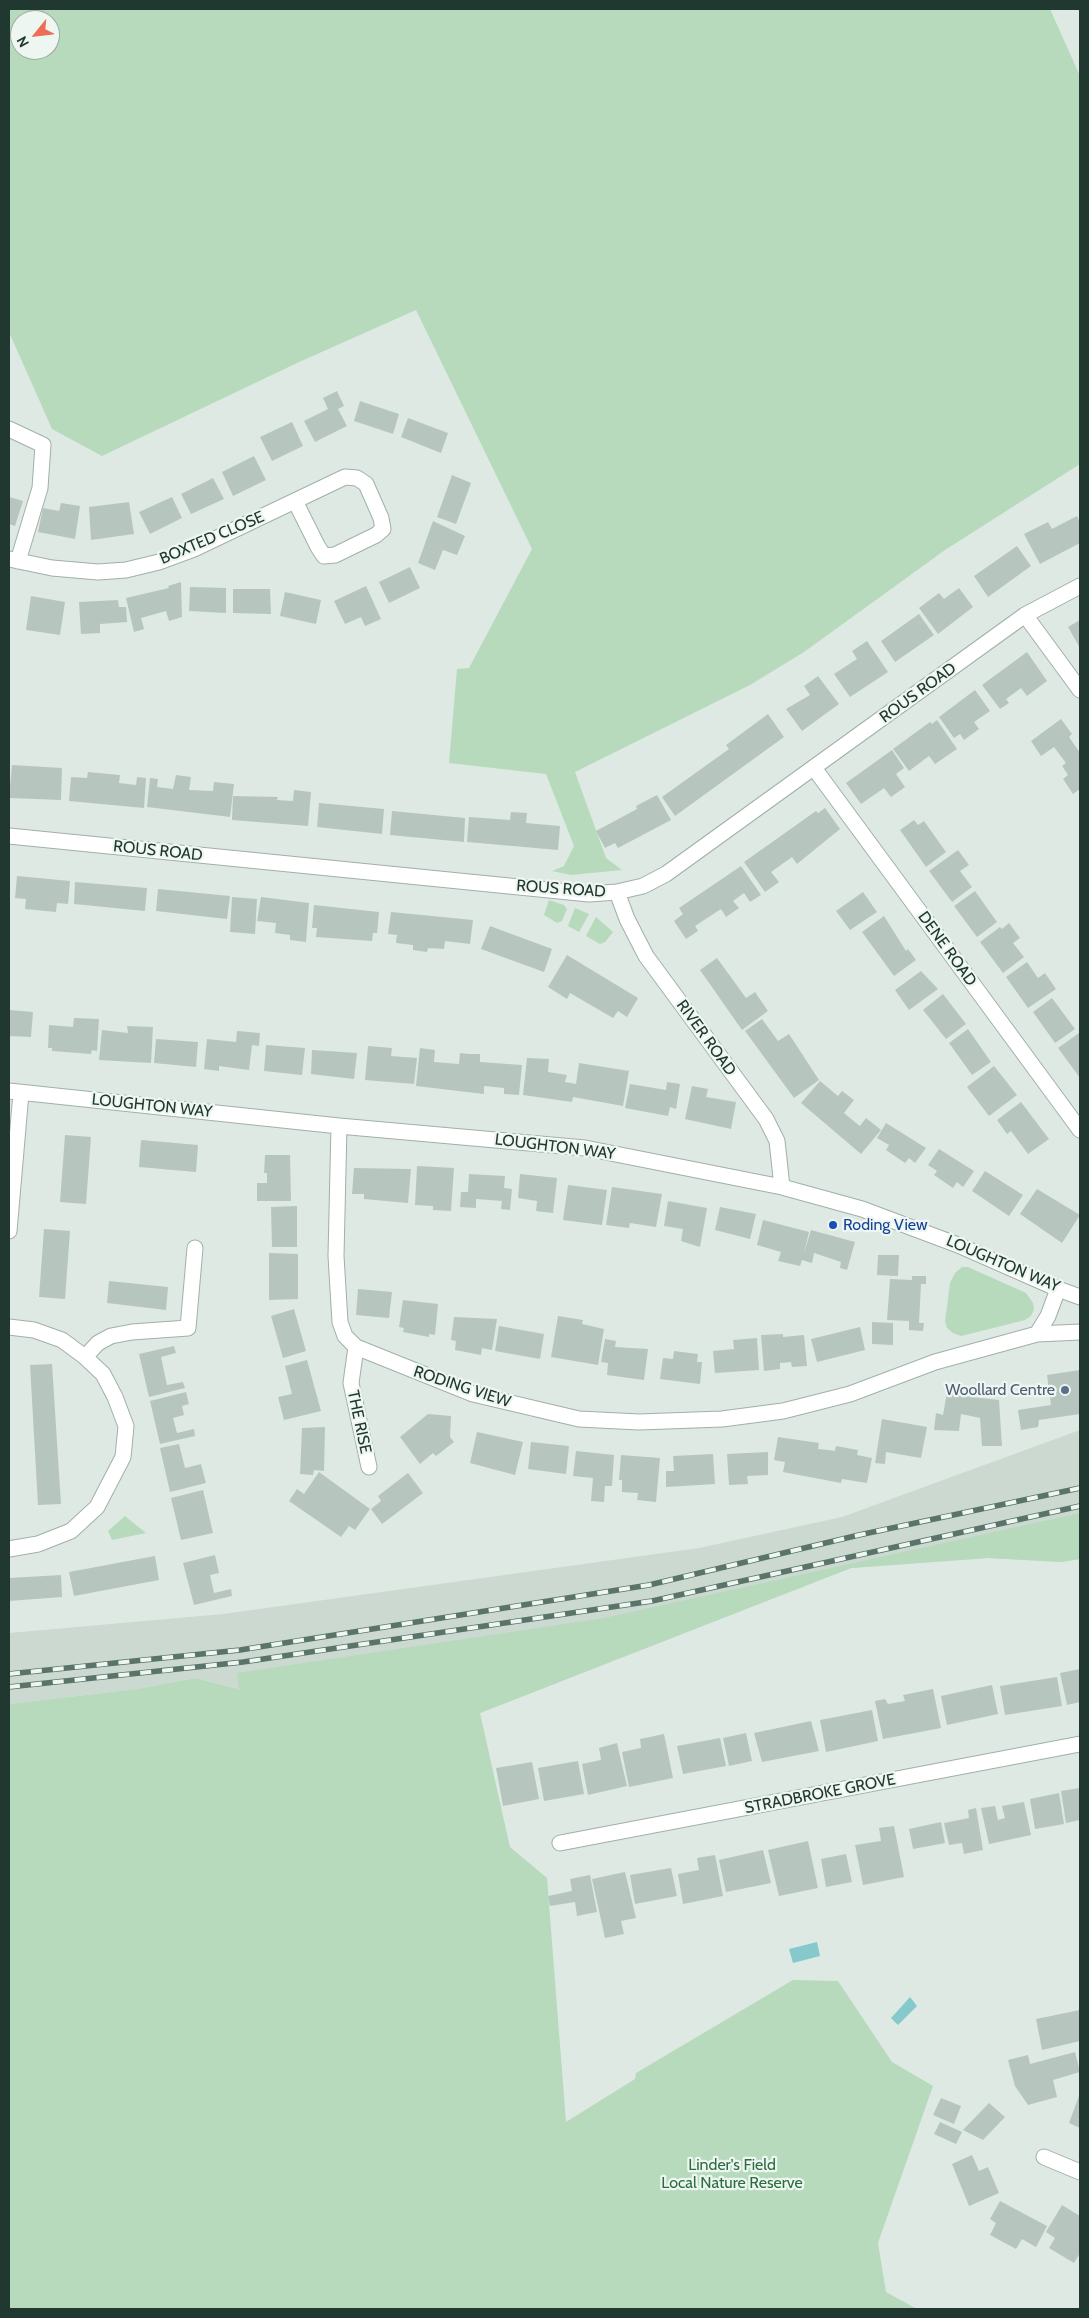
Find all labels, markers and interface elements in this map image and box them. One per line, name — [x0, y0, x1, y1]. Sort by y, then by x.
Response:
north arrow — [10, 10, 60, 60]
text: N — [12, 33, 33, 50]
street label: BOXTED CLOSE — [157, 507, 267, 569]
street label: ROUS ROAD — [876, 659, 960, 727]
street label: ROUS ROAD — [112, 837, 204, 865]
street label: ROUS ROAD — [516, 876, 606, 902]
street label: DENE ROAD — [914, 908, 980, 990]
street label: RIVER ROAD — [672, 996, 740, 1080]
street label: LOUGHTON WAY — [91, 1090, 213, 1122]
street label: LOUGHTON WAY — [494, 1130, 616, 1164]
place label: Roding View — [843, 1215, 928, 1235]
marker: Roding View — [827, 1219, 839, 1231]
street label: LOUGHTON WAY — [943, 1231, 1063, 1297]
street label: RODING VIEW — [411, 1362, 513, 1412]
place label: Woollard Centre — [945, 1380, 1055, 1400]
marker: Woollard Centre — [1059, 1384, 1071, 1396]
street label: THE RISE — [343, 1389, 375, 1455]
street label: STRADBROKE GROVE — [743, 1770, 897, 1818]
park label: Linder's Field Local Nature Reserve — [661, 2155, 803, 2193]

